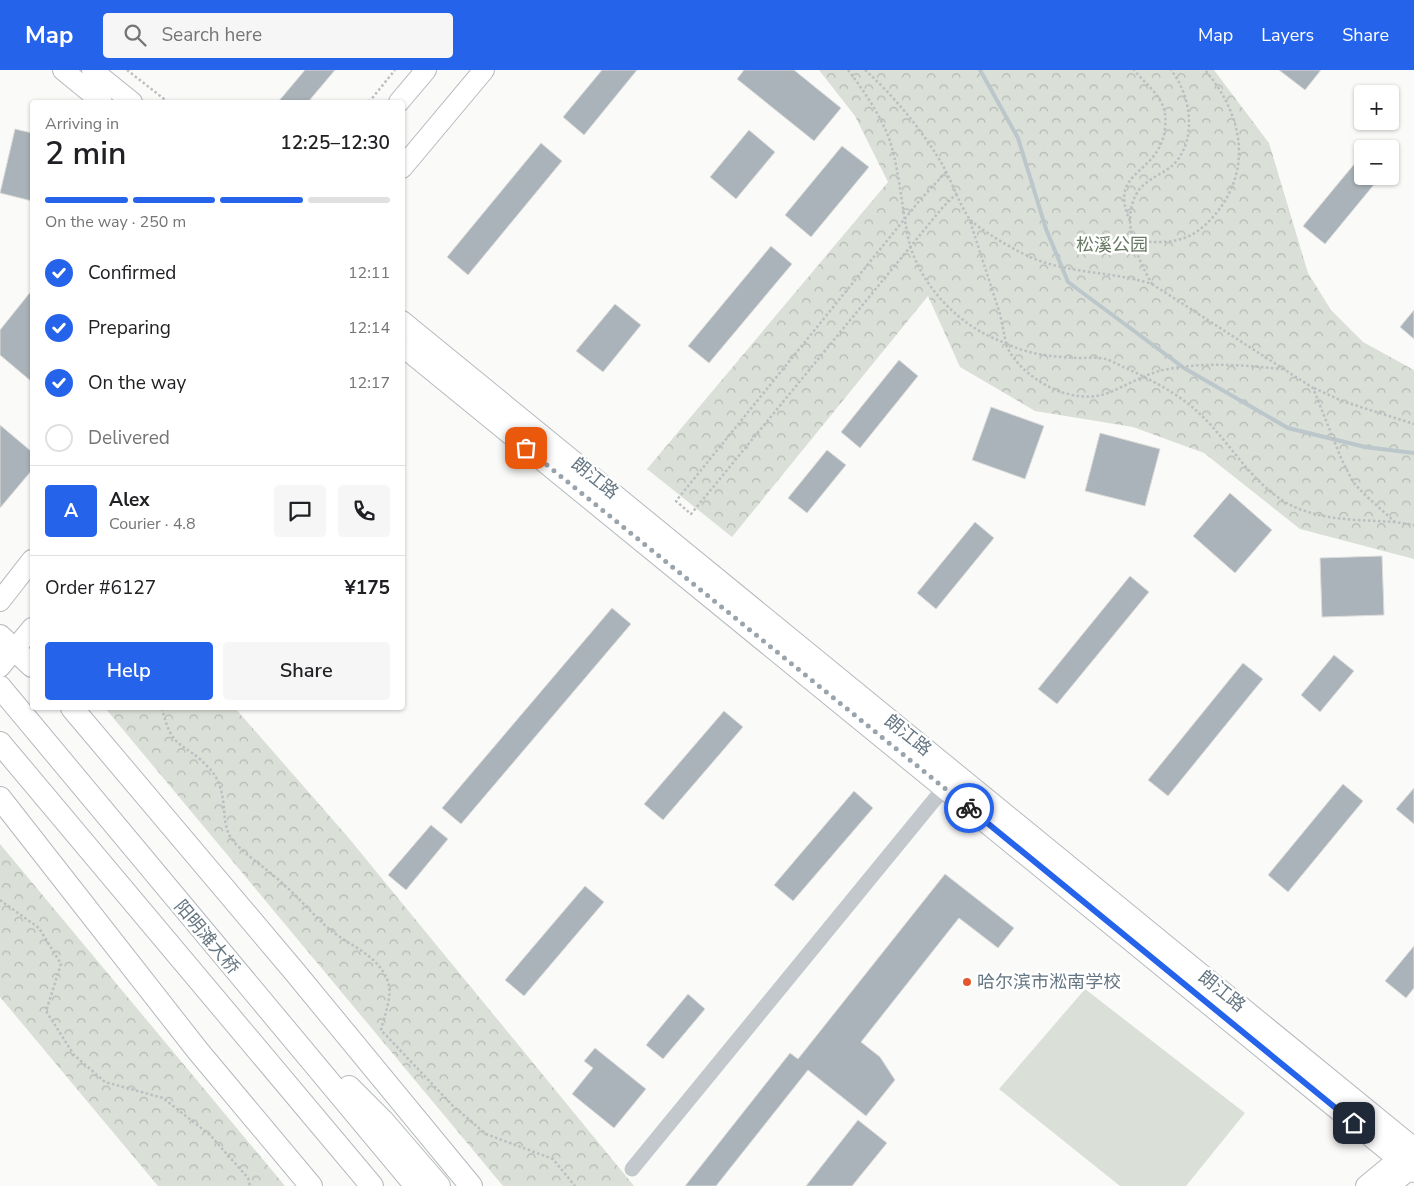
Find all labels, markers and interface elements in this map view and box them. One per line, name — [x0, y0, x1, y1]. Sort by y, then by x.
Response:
search box — [103, 13, 453, 58]
text: Map — [25, 19, 73, 51]
icon: search — [121, 21, 149, 49]
text: Search here — [161, 22, 262, 48]
text: Map — [1198, 23, 1233, 47]
text: Layers — [1261, 23, 1314, 47]
text: Share — [1342, 23, 1389, 47]
map controls — [1354, 85, 1399, 185]
button: + — [1354, 85, 1399, 130]
text: Arriving in — [45, 113, 119, 135]
text: 12:25–12:30 — [280, 130, 390, 156]
text: 2 min — [45, 132, 127, 175]
button: − — [1354, 140, 1399, 185]
text: On the way · 250 m — [45, 211, 186, 233]
park label: 松溪公园 — [1076, 233, 1148, 257]
icon: check — [45, 259, 73, 287]
text: Confirmed — [88, 260, 176, 286]
text: 12:11 — [348, 262, 390, 284]
icon: check — [45, 314, 73, 342]
text: Preparing — [88, 315, 171, 341]
text: 12:14 — [348, 317, 390, 339]
icon: check — [45, 369, 73, 397]
text: On the way — [88, 370, 186, 396]
text: 12:17 — [348, 372, 390, 394]
text: Delivered — [88, 425, 170, 451]
pin — [505, 427, 547, 469]
icon: bag — [512, 434, 540, 462]
street label: 朗江路 — [566, 452, 624, 504]
button: chat — [274, 485, 326, 537]
button: phone — [338, 485, 390, 537]
text: Alex — [109, 487, 150, 513]
text: A — [64, 498, 78, 524]
text: Courier · 4.8 — [109, 513, 195, 535]
text: Order #6127 — [45, 575, 156, 601]
text: ¥175 — [344, 575, 390, 601]
button: Help — [45, 642, 213, 700]
button: Share — [223, 642, 390, 700]
street label: 朗江路 — [879, 709, 937, 761]
courier — [944, 783, 994, 833]
icon: bike — [955, 794, 983, 822]
street label: 阳明滩大桥 — [169, 895, 245, 979]
street label: 朗江路 — [1193, 965, 1251, 1017]
place label: 哈尔滨市淞南学校 — [977, 970, 1121, 994]
marker: 哈尔滨市淞南学校 — [961, 976, 973, 988]
pin — [1333, 1102, 1375, 1144]
icon: home — [1340, 1109, 1368, 1137]

